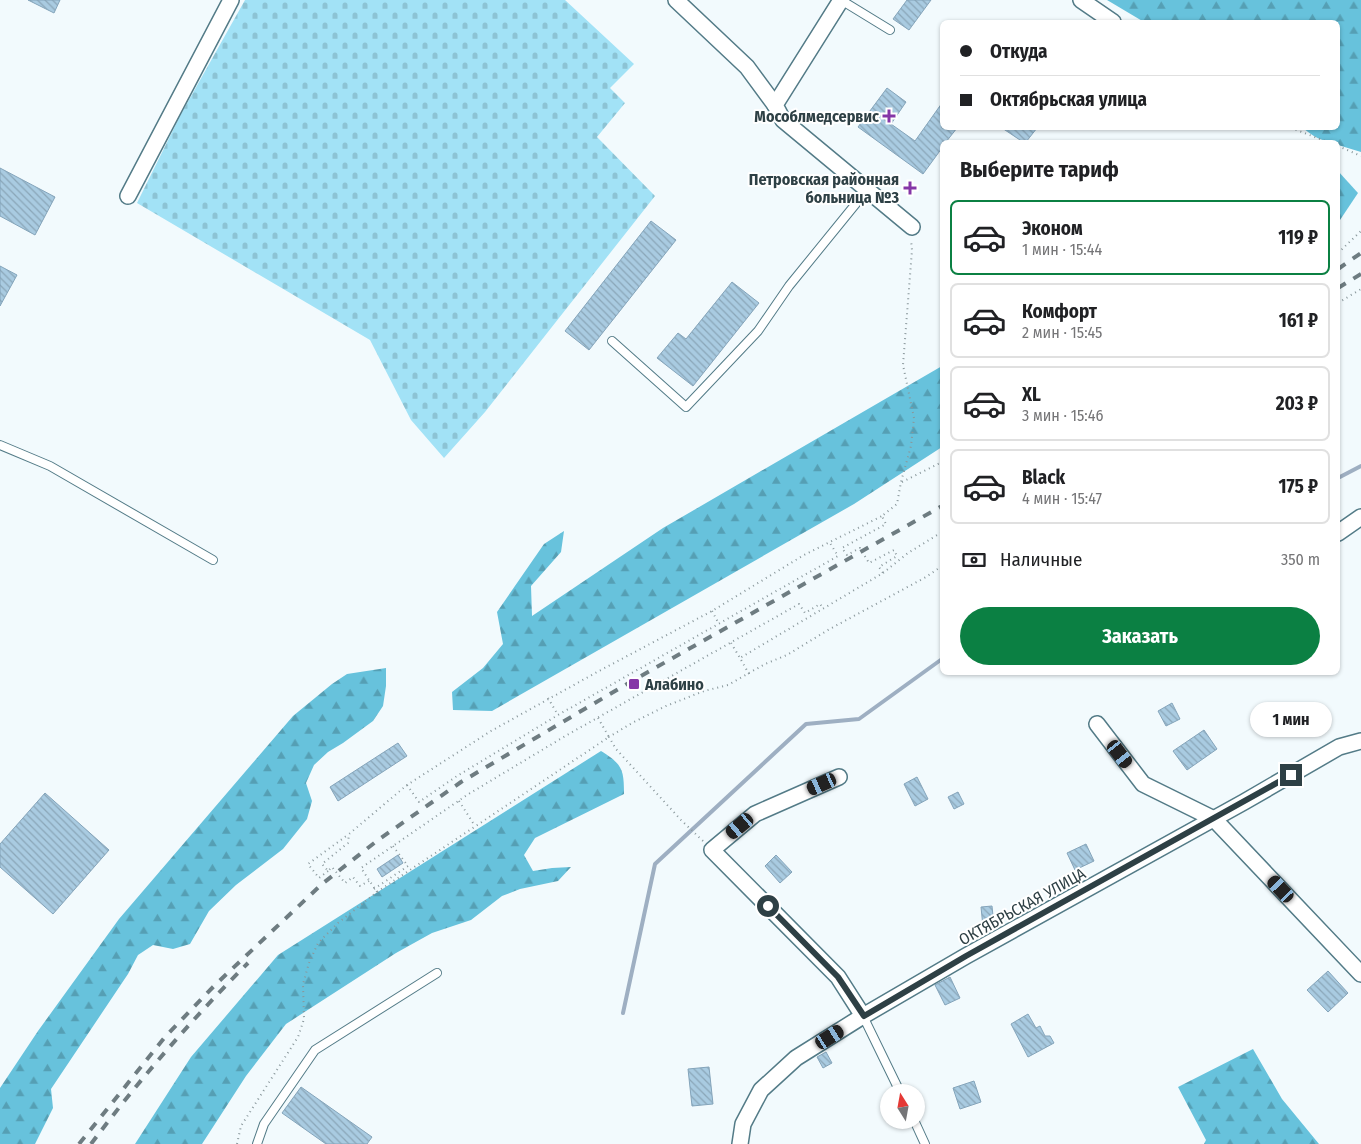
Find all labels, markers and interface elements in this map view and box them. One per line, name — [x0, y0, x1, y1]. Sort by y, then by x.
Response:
text: Откуда — [990, 40, 1047, 63]
text: Октябрьская улица — [990, 88, 1147, 111]
place label: Мособлмедсервис — [754, 107, 879, 126]
marker: Мособлмедсервис — [883, 110, 895, 122]
text: Выберите тариф — [960, 156, 1119, 183]
place label: Петровская районная больница №3 — [749, 170, 899, 207]
marker: Петровская районная больница №3 — [903, 181, 917, 195]
icon: car — [962, 215, 1007, 260]
text: Эконом — [1022, 217, 1083, 240]
text: 119 ₽ — [1278, 226, 1318, 249]
text: 1 мин · 15:44 — [1022, 240, 1102, 259]
icon: car — [962, 298, 1007, 343]
text: Комфорт — [1022, 300, 1097, 323]
text: 161 ₽ — [1279, 309, 1318, 332]
text: 2 мин · 15:45 — [1022, 323, 1102, 342]
icon: car — [962, 381, 1007, 426]
text: XL — [1022, 383, 1041, 406]
text: 203 ₽ — [1276, 392, 1318, 415]
text: 3 мин · 15:46 — [1022, 406, 1103, 425]
icon: car — [962, 464, 1007, 509]
text: Black — [1022, 466, 1065, 489]
text: 175 ₽ — [1278, 475, 1318, 498]
text: 4 мин · 15:47 — [1022, 489, 1102, 508]
icon: cash — [960, 546, 988, 574]
text: Наличные — [1000, 548, 1082, 571]
text: 350 m — [1281, 550, 1320, 569]
button: Заказать — [960, 607, 1320, 665]
place label: Алабино — [644, 675, 704, 694]
marker: Алабино — [627, 677, 641, 691]
callout: 1 мин — [1250, 702, 1332, 738]
text: 1 мин — [1273, 710, 1309, 729]
car — [1104, 738, 1135, 770]
route end — [1280, 764, 1302, 786]
car — [805, 771, 838, 797]
car — [723, 811, 756, 841]
street label: ОКТЯБРЬСКАЯ УЛИЦА — [956, 863, 1089, 949]
car — [1265, 873, 1296, 905]
route start — [757, 895, 779, 917]
car — [813, 1023, 846, 1051]
north arrow — [880, 1084, 925, 1129]
map controls — [880, 1084, 925, 1129]

